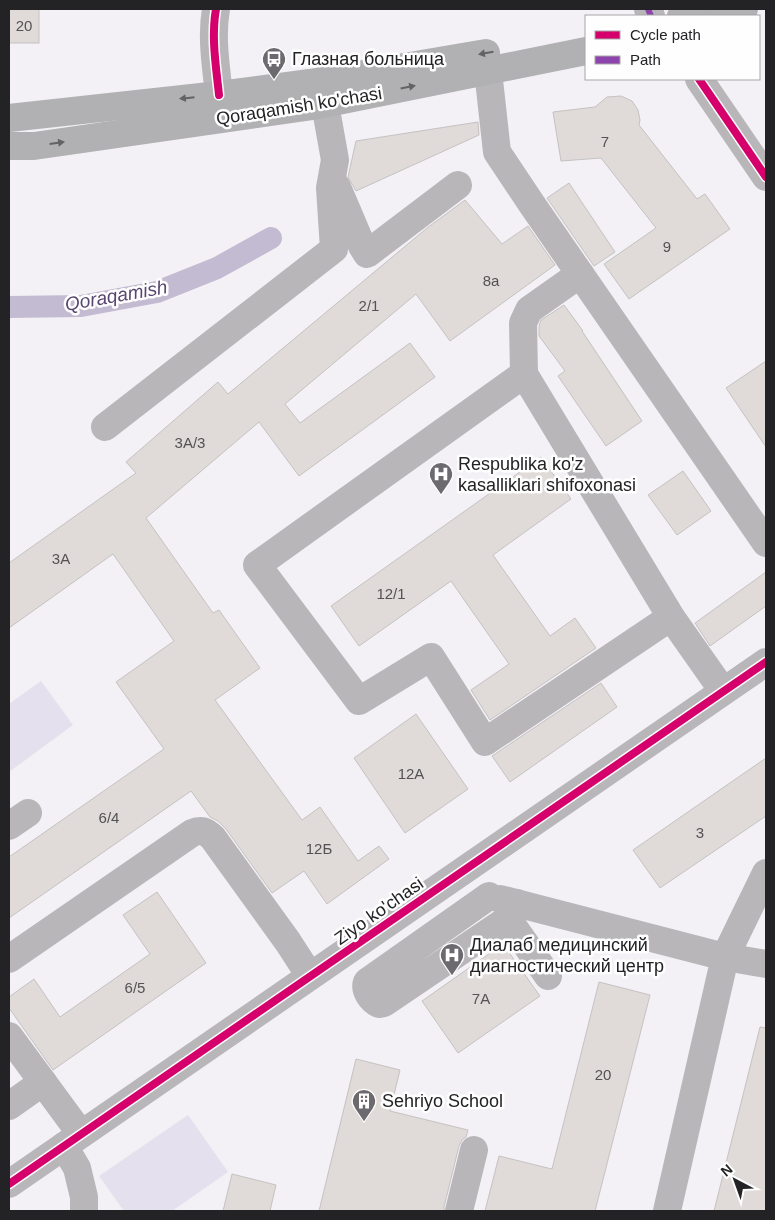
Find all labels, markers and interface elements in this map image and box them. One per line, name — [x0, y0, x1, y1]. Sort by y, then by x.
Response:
legend — [585, 15, 760, 80]
house number: 20 — [16, 17, 32, 34]
text: Cycle path — [630, 26, 701, 43]
bus stop icon: Глазная больница — [261, 46, 287, 80]
place label: Глазная больница — [292, 49, 445, 69]
one-way arrow — [478, 50, 494, 58]
text: Path — [630, 51, 661, 68]
street label: Qoraqamish ko'chasi — [215, 83, 383, 129]
one-way arrow — [400, 83, 416, 91]
one-way arrow — [179, 94, 195, 102]
house number: 7 — [601, 133, 609, 150]
one-way arrow — [50, 138, 66, 146]
house number: 9 — [663, 238, 671, 255]
house number: 8a — [483, 272, 500, 289]
water label: Qoraqamish — [63, 276, 169, 315]
house number: 2/1 — [359, 297, 379, 314]
house number: 3A/3 — [175, 434, 205, 451]
place label: Respublika ko'z kasalliklari shifoxonasi — [458, 454, 636, 495]
hospital icon: Respublika ko'z kasalliklari shifoxonasi — [428, 461, 454, 495]
house number: 3A — [52, 550, 70, 567]
house number: 12/1 — [376, 585, 406, 602]
house number: 12A — [398, 765, 424, 782]
house number: 6/4 — [99, 809, 119, 826]
house number: 3 — [696, 824, 704, 841]
house number: 12Б — [306, 840, 332, 857]
street label: Ziyo ko'chasi — [331, 873, 427, 949]
place label: Диалаб медицинский диагностический центр — [470, 935, 664, 976]
hospital icon: Диалаб медицинский диагностический центр — [439, 942, 465, 976]
house number: 6/5 — [125, 979, 145, 996]
house number: 7A — [472, 990, 490, 1007]
house number: 20 — [595, 1066, 611, 1083]
building icon: Sehriyo School — [351, 1088, 377, 1122]
place label: Sehriyo School — [382, 1091, 503, 1111]
north arrow — [710, 1155, 760, 1205]
text: N — [717, 1161, 736, 1180]

